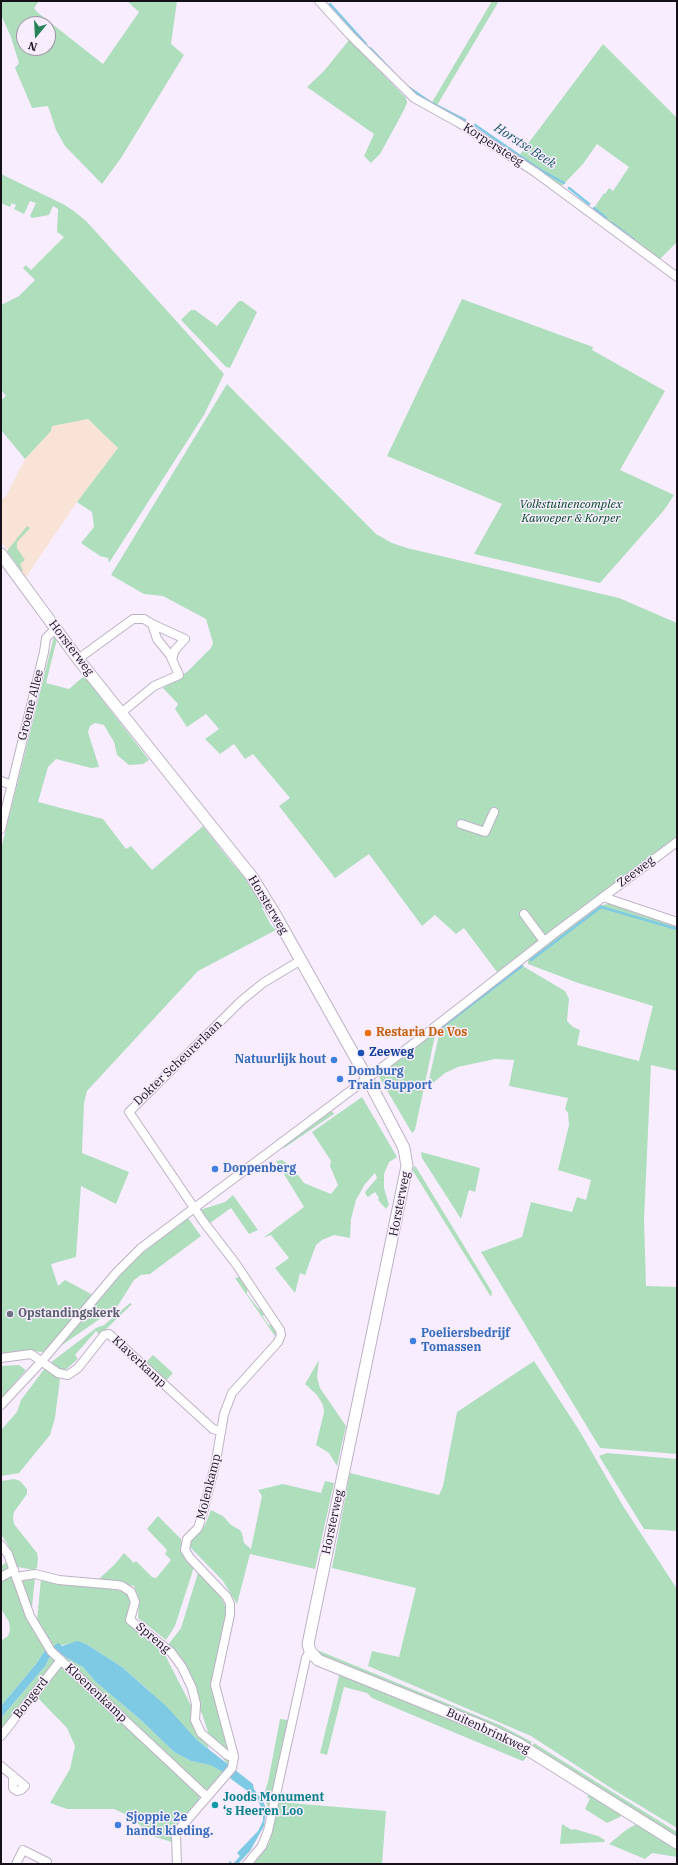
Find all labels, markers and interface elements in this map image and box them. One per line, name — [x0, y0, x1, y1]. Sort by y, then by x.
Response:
north arrow — [16, 16, 56, 56]
text: N — [26, 38, 39, 54]
street label: Korpersteeg — [460, 120, 526, 170]
water label: Horstse Beek — [491, 120, 559, 172]
park label: Volkstuinencomplex Kawoeper & Korper — [519, 498, 623, 526]
street label: Horsterweg — [45, 617, 97, 679]
street label: Groene Allee — [15, 668, 47, 742]
street label: Zeeweg — [615, 853, 657, 891]
street label: Horsterweg — [245, 873, 291, 937]
street label: Dokter Scheurerlaan — [131, 1017, 225, 1109]
place label: Restaria De Vos — [376, 1026, 467, 1040]
marker: Restaria De Vos — [363, 1028, 373, 1038]
place label: Zeeweg — [369, 1046, 414, 1060]
marker: Zeeweg — [356, 1048, 366, 1058]
place label: Natuurlijk hout — [235, 1053, 326, 1067]
marker: Natuurlijk hout — [329, 1055, 339, 1065]
place label: Domburg Train Support — [348, 1065, 432, 1093]
marker: Domburg Train Support — [335, 1074, 345, 1084]
place label: Doppenberg — [223, 1162, 296, 1176]
marker: Doppenberg — [210, 1164, 220, 1174]
street label: Horsterweg — [387, 1170, 413, 1238]
place label: Opstandingskerk — [18, 1307, 120, 1321]
marker: Opstandingskerk — [5, 1309, 15, 1319]
place label: Poeliersbedrijf Tomassen — [421, 1327, 510, 1355]
street label: Klaverkamp — [109, 1333, 169, 1391]
marker: Poeliersbedrijf Tomassen — [408, 1336, 418, 1346]
street label: Molenkamp — [194, 1453, 224, 1521]
street label: Horsterweg — [319, 1488, 347, 1556]
street label: Spreng — [133, 1620, 173, 1656]
street label: Kloenenkamp — [62, 1661, 130, 1725]
street label: Bongerd — [11, 1675, 51, 1721]
street label: Buitenbrinkweg — [444, 1705, 532, 1757]
place label: Joods Monument ‘s Heeren Loo — [223, 1791, 324, 1819]
marker: Joods Monument ‘s Heeren Loo — [210, 1800, 220, 1810]
place label: Sjoppie 2e hands kleding. — [126, 1811, 213, 1839]
marker: Sjoppie 2e hands kleding. — [113, 1820, 123, 1830]

